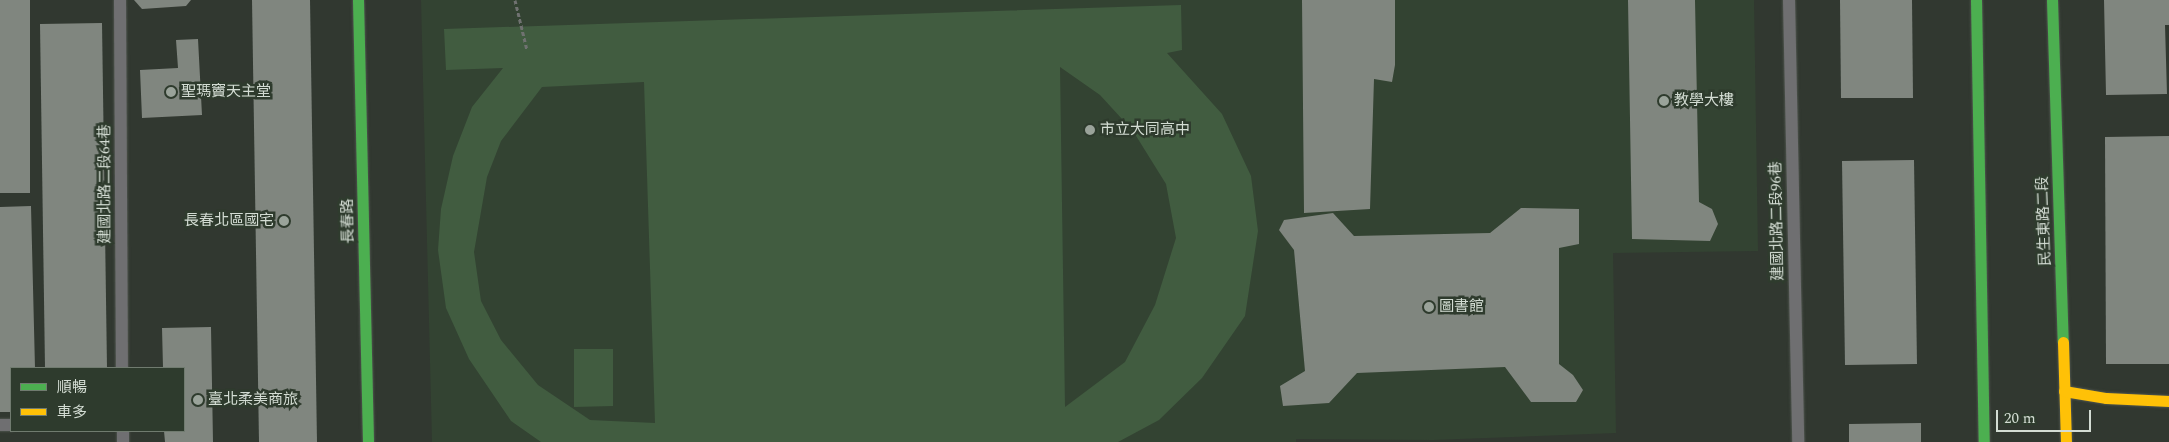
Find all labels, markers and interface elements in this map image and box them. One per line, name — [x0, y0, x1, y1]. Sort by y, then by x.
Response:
place label: 聖瑪竇天主堂 — [181, 83, 271, 101]
marker: 聖瑪竇天主堂 — [165, 86, 177, 98]
place label: 教學大樓 — [1674, 92, 1734, 110]
marker: 教學大樓 — [1658, 95, 1670, 107]
place label: 市立大同高中 — [1100, 121, 1190, 139]
street label: 建國北路二段64巷 — [96, 124, 114, 244]
marker: 市立大同高中 — [1084, 124, 1096, 136]
street label: 建國北路二段96巷 — [1767, 161, 1787, 281]
street label: 民生東路二段 — [2033, 176, 2055, 266]
street label: 長春路 — [339, 198, 357, 244]
place label: 長春北區國宅 — [184, 212, 274, 230]
marker: 長春北區國宅 — [278, 215, 290, 227]
place label: 圖書館 — [1439, 298, 1484, 316]
marker: 圖書館 — [1423, 301, 1435, 313]
legend — [10, 367, 185, 432]
text: 順暢 — [57, 376, 87, 399]
place label: 臺北柔美商旅 — [208, 391, 298, 409]
marker: 臺北柔美商旅 — [192, 394, 204, 406]
scale bar — [1999, 400, 2094, 432]
text: 車多 — [57, 401, 87, 424]
text: 20 m — [2004, 407, 2036, 430]

